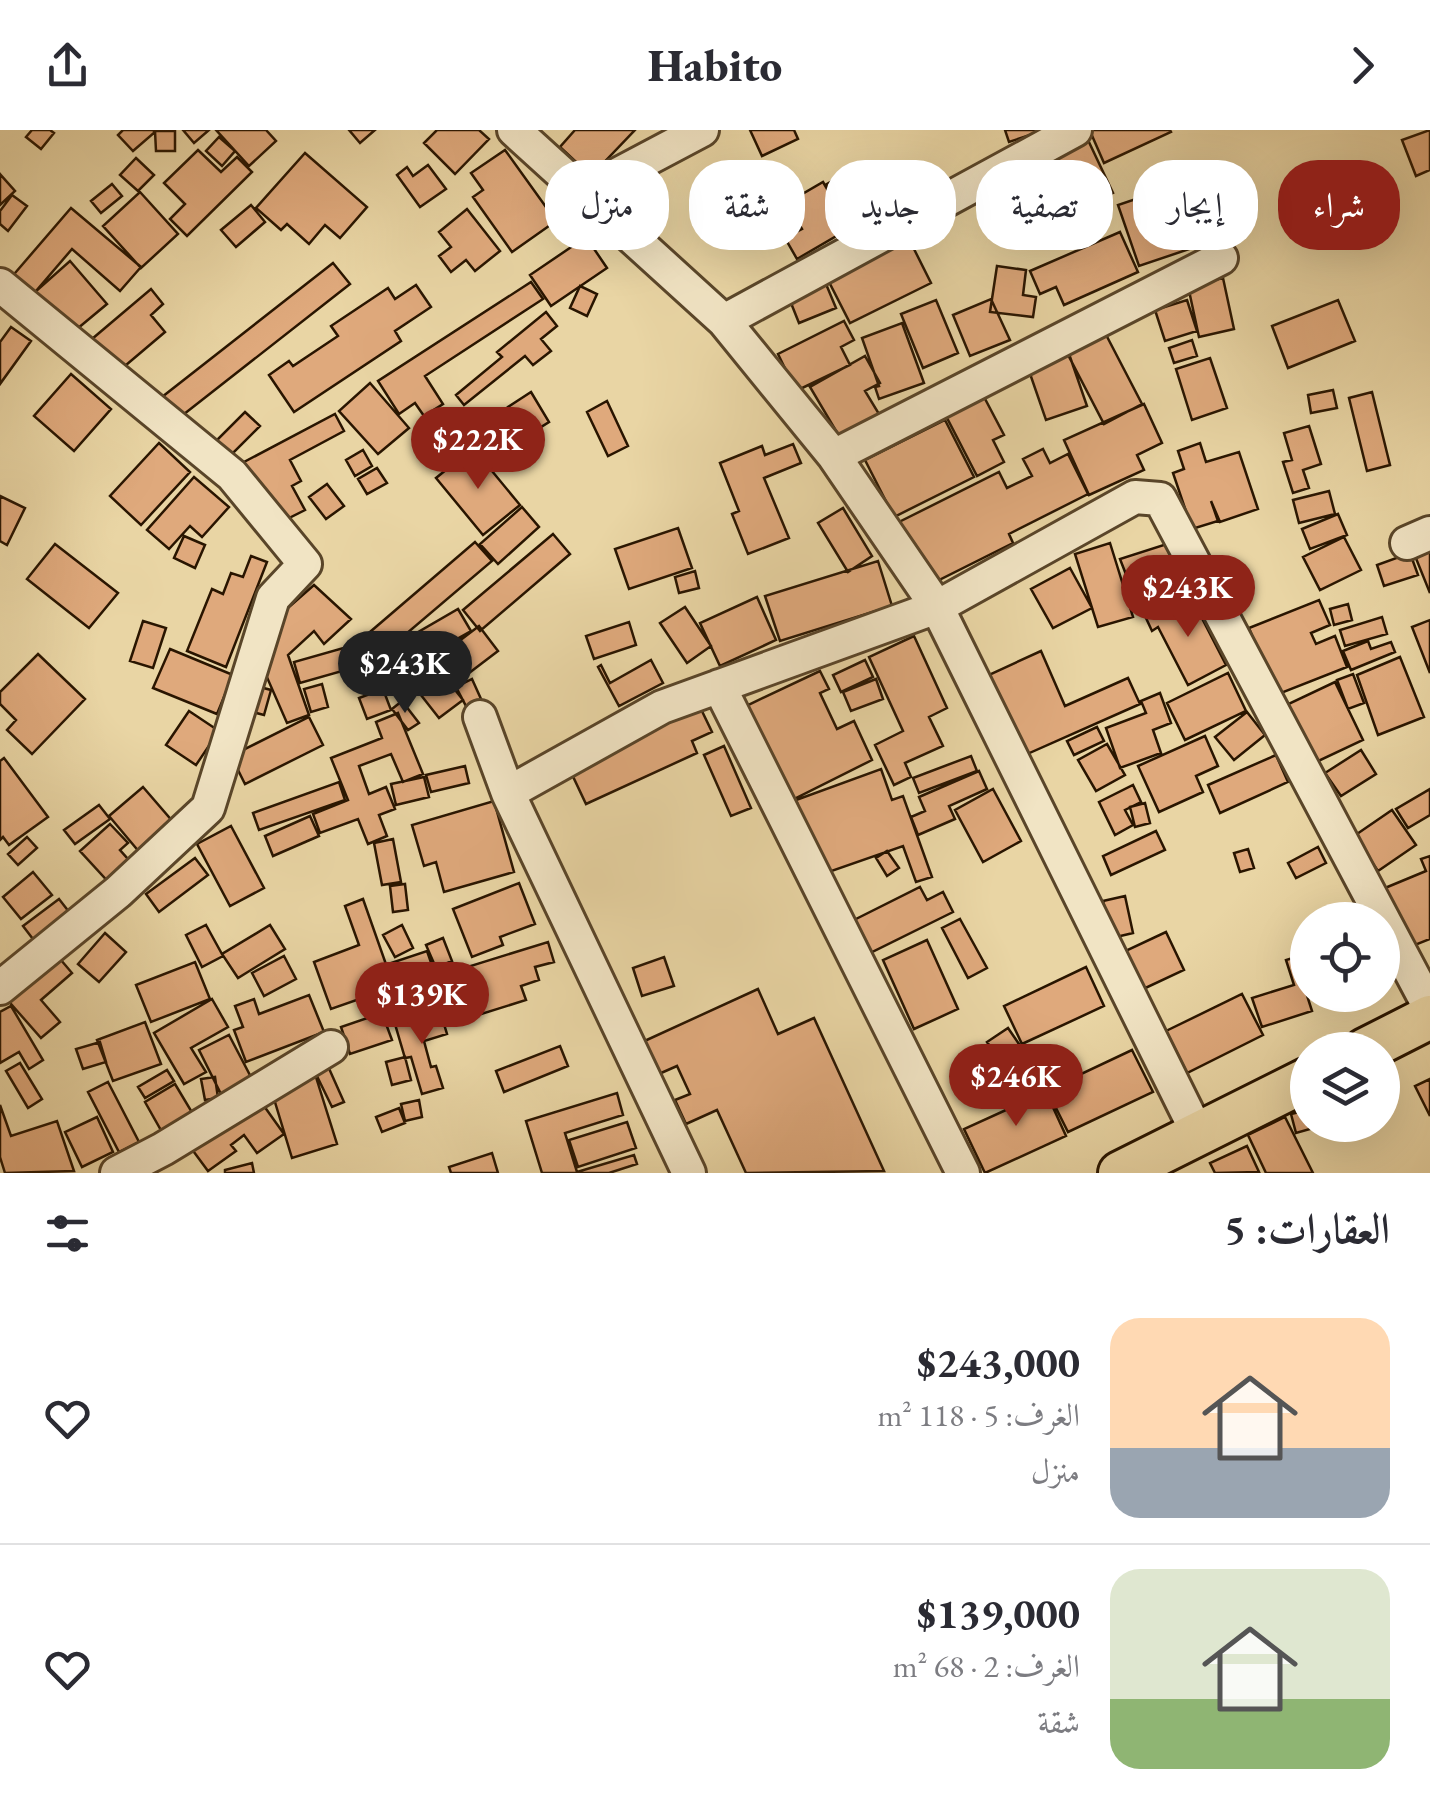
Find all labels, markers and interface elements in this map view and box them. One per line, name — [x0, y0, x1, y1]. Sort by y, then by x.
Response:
text: Habito — [648, 36, 782, 94]
icon: share — [40, 38, 95, 93]
icon: forward — [1335, 38, 1390, 93]
chip: منزل — [545, 160, 669, 250]
chip: شقة — [689, 160, 805, 250]
chip: جديد — [825, 160, 956, 250]
chip: تصفية — [976, 160, 1113, 250]
chip: إيجار — [1133, 160, 1258, 250]
chip: شراء — [1278, 160, 1400, 250]
pin: $222K — [408, 407, 548, 492]
text: $222K — [433, 418, 523, 460]
pin: $243K — [1118, 555, 1258, 640]
text: $243K — [1143, 566, 1233, 608]
pin: $243K — [335, 631, 475, 716]
text: $243K — [360, 642, 450, 684]
map controls — [1290, 902, 1400, 1142]
button: locate — [1290, 902, 1400, 1012]
pin: $139K — [352, 962, 492, 1047]
text: $139K — [377, 973, 467, 1015]
button: layers — [1290, 1032, 1400, 1142]
pin: $246K — [946, 1044, 1086, 1129]
text: $246K — [971, 1055, 1061, 1097]
text: العقارات: 5 — [1224, 1201, 1390, 1256]
icon: filters — [40, 1206, 95, 1261]
text: $243,000 — [917, 1335, 1080, 1390]
icon: home — [1190, 1358, 1310, 1478]
icon: heart — [40, 1391, 95, 1446]
text: الغرف: 5 · 118 m² — [877, 1394, 1080, 1436]
text: منزل — [1031, 1450, 1080, 1492]
text: $139,000 — [917, 1586, 1080, 1641]
icon: home — [1190, 1609, 1310, 1729]
icon: heart — [40, 1642, 95, 1697]
text: الغرف: 2 · 68 m² — [893, 1645, 1080, 1687]
text: شقة — [1038, 1701, 1080, 1743]

